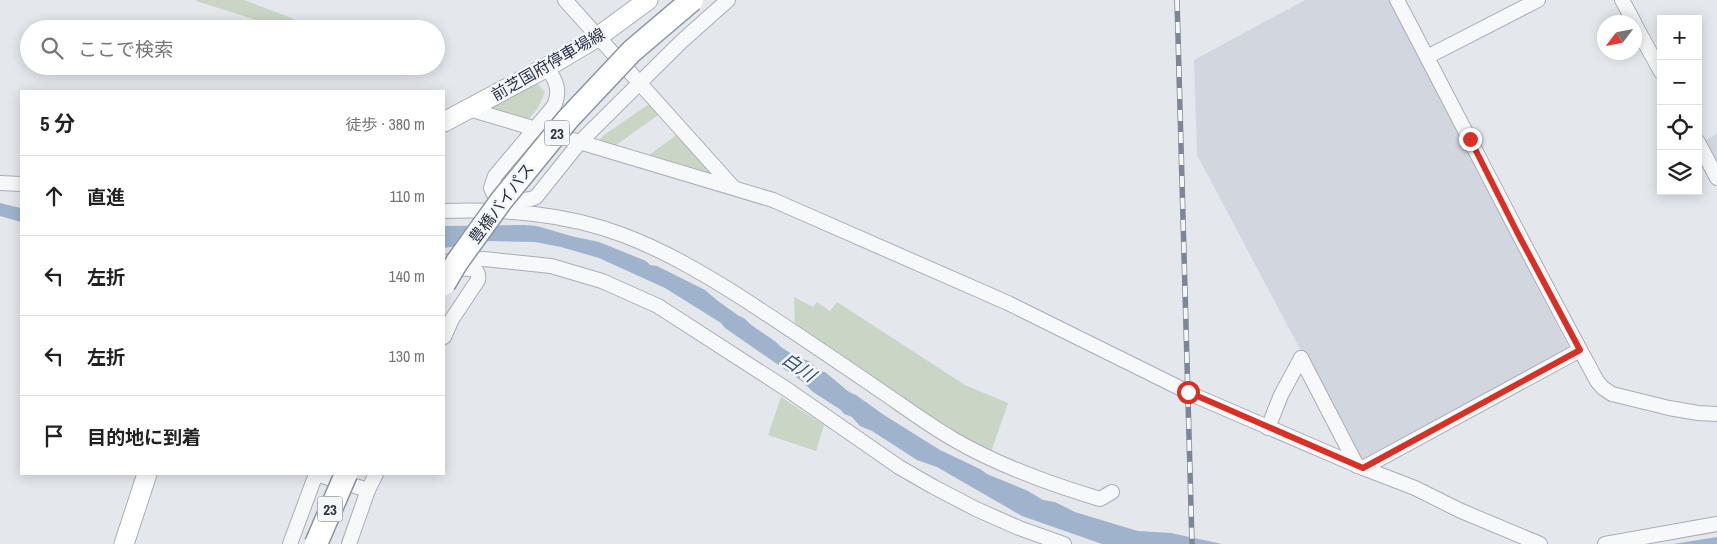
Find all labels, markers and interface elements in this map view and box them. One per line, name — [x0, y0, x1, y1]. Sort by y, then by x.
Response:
north arrow — [1597, 15, 1642, 60]
map controls — [1657, 15, 1702, 195]
button: + — [1657, 15, 1702, 60]
search box — [20, 20, 445, 75]
street label: 前芝国府停車場線 — [487, 22, 609, 106]
icon: search — [38, 34, 66, 62]
text: ここで検索 — [78, 36, 173, 62]
button: − — [1657, 60, 1702, 105]
button: locate — [1657, 105, 1702, 150]
text: 5 分 — [40, 109, 75, 138]
text: 徒歩 · 380 m — [346, 113, 425, 135]
road number: 23 — [544, 120, 570, 146]
route end — [1459, 128, 1482, 151]
button: layers — [1657, 150, 1702, 195]
street label: 豊橋バイパス — [463, 158, 539, 248]
icon: ahead — [40, 182, 68, 210]
text: 直進 — [87, 184, 125, 210]
text: 110 m — [389, 185, 425, 207]
icon: left — [40, 262, 68, 290]
text: 左折 — [87, 264, 125, 290]
text: 140 m — [389, 265, 425, 287]
icon: left — [40, 342, 68, 370]
text: 左折 — [87, 344, 125, 370]
text: 130 m — [389, 345, 425, 367]
water label: 白川 — [777, 346, 823, 389]
route start — [1177, 381, 1200, 404]
icon: arrive — [40, 422, 68, 450]
text: 目的地に到着 — [87, 424, 201, 450]
road number: 23 — [318, 496, 342, 522]

